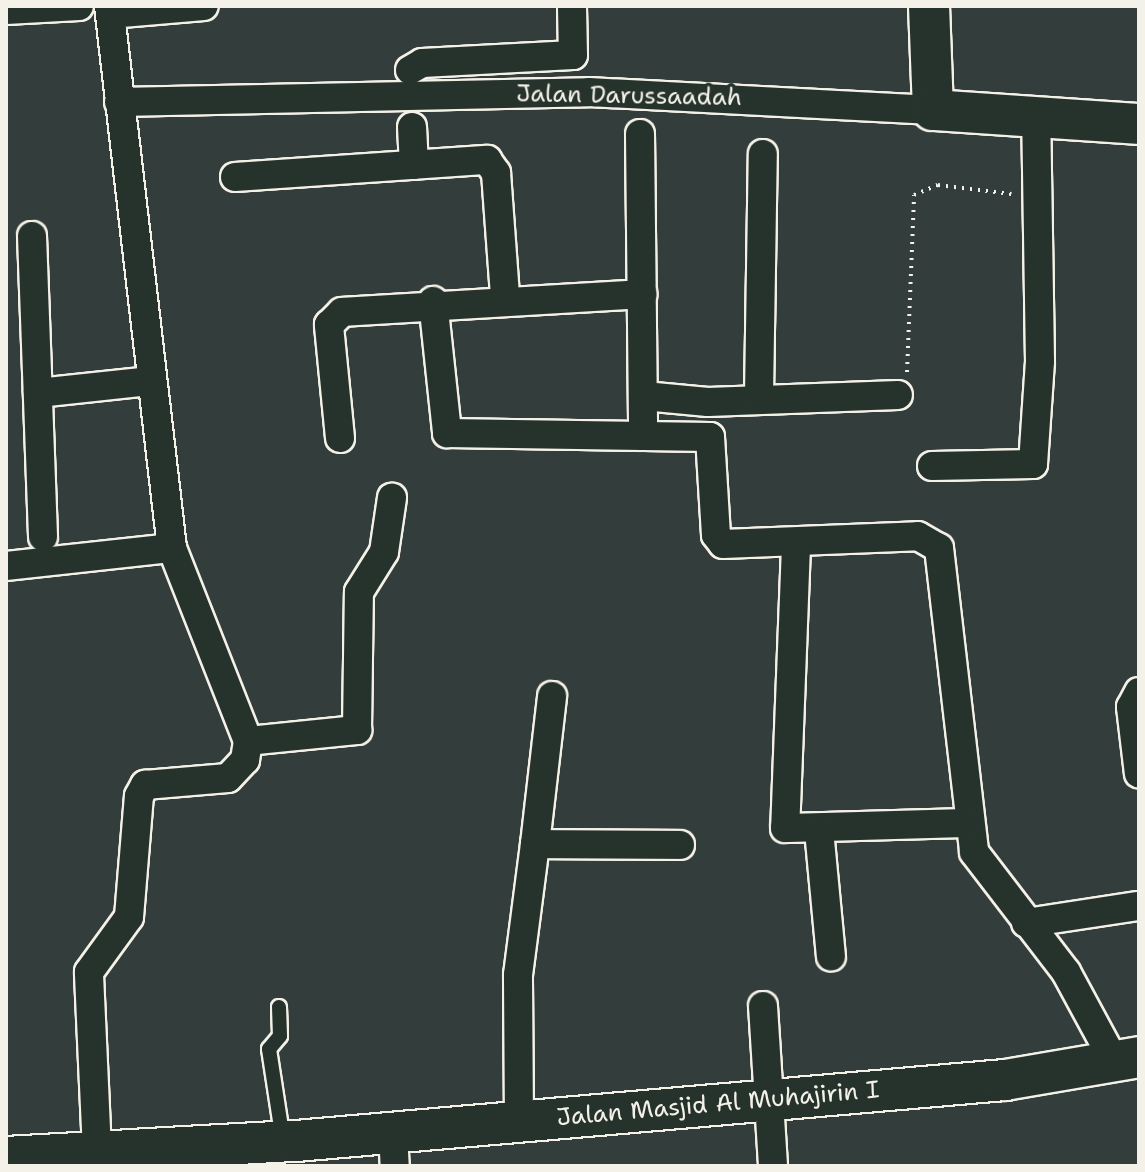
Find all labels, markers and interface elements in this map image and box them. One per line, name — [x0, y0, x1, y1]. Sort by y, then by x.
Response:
street label: Jalan Darussaadah — [516, 80, 742, 112]
street label: Jalan Masjid Al Muhajirin I — [555, 1076, 881, 1132]

